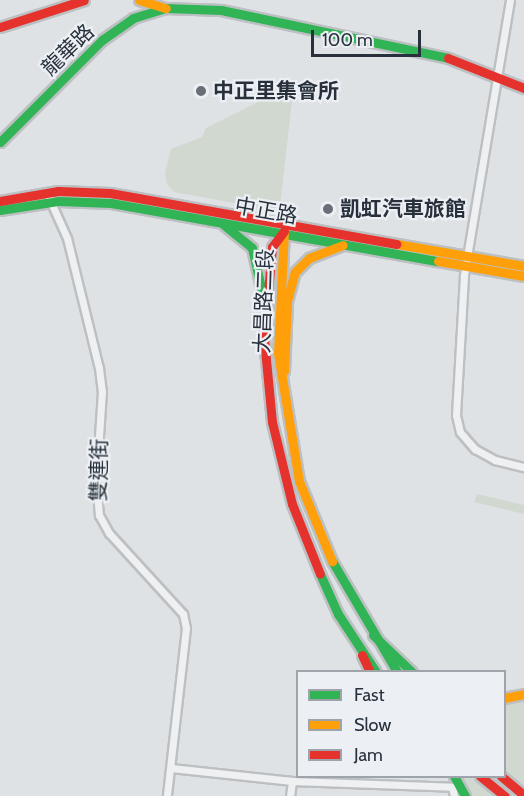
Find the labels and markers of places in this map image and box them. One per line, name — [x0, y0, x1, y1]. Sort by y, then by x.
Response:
place label: 中正里集會所 — [213, 78, 339, 104]
marker: 中正里集會所 — [194, 84, 208, 98]
place label: 凱虹汽車旅館 — [340, 196, 466, 222]
marker: 凱虹汽車旅館 — [321, 202, 335, 216]

